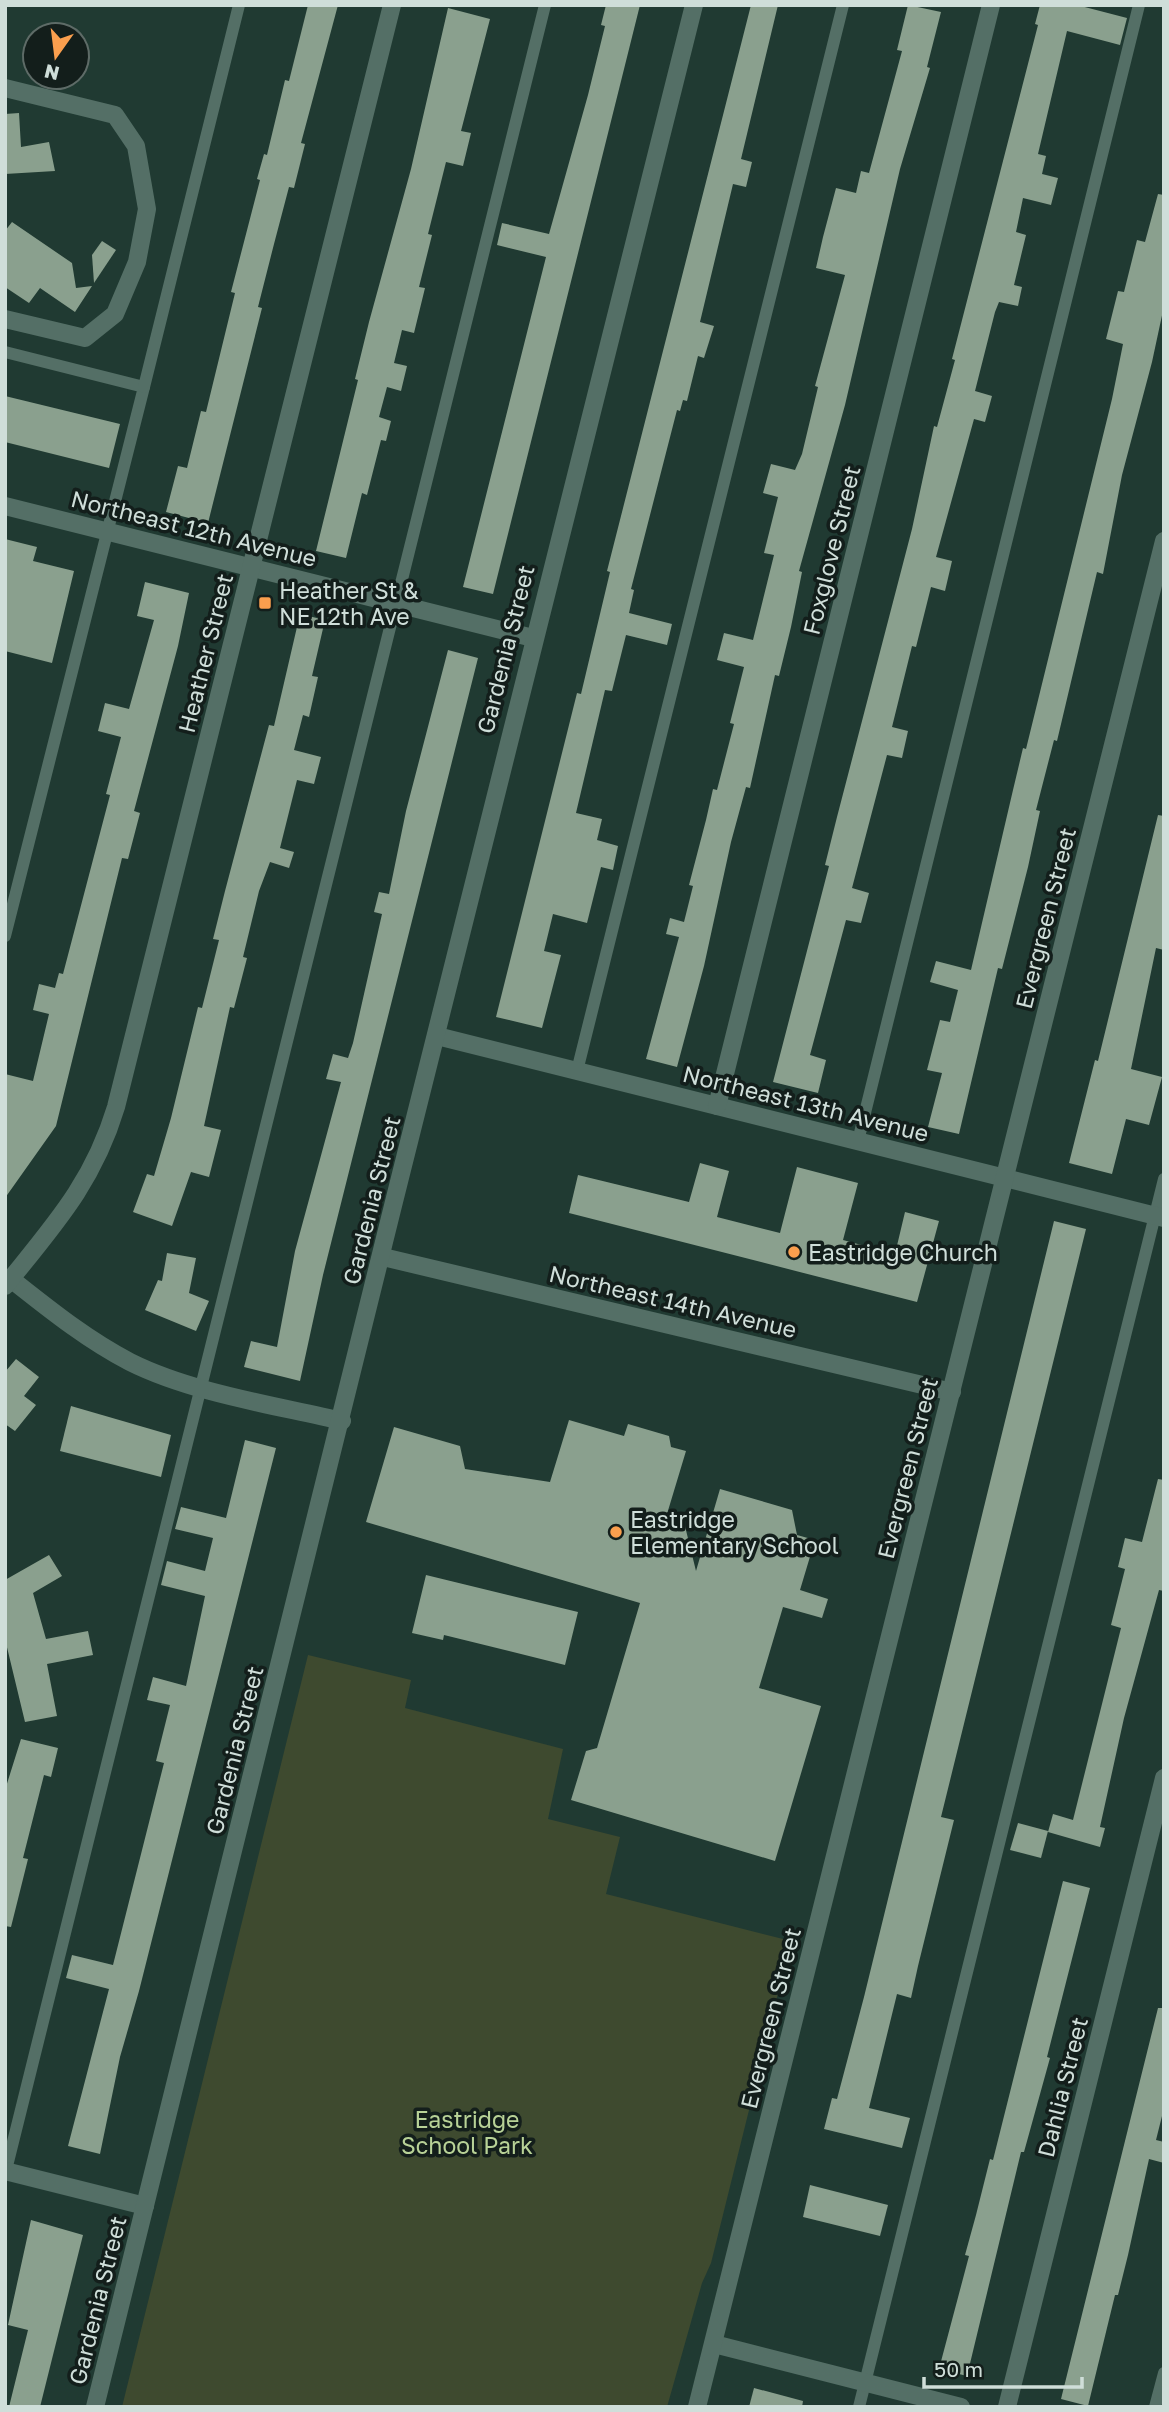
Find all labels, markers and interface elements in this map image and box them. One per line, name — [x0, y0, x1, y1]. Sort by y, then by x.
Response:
north arrow — [21, 21, 91, 91]
text: N — [42, 60, 62, 86]
street label: Foxglove Street — [796, 463, 866, 637]
street label: Northeast 12th Avenue — [68, 484, 320, 572]
street label: Gardenia Street — [471, 562, 539, 736]
street label: Heather Street — [172, 570, 238, 736]
place label: Heather St & NE 12th Ave — [279, 576, 419, 630]
marker: Heather St & NE 12th Ave — [257, 595, 273, 611]
street label: Evergreen Street — [1009, 824, 1081, 1012]
street label: Northeast 13th Avenue — [680, 1059, 932, 1147]
street label: Gardenia Street — [337, 1113, 405, 1287]
place label: Eastridge Church — [808, 1238, 998, 1266]
marker: Eastridge Church — [786, 1244, 802, 1260]
street label: Northeast 14th Avenue — [547, 1259, 799, 1343]
street label: Evergreen Street — [871, 1374, 943, 1562]
place label: Eastridge Elementary School — [630, 1505, 839, 1559]
marker: Eastridge Elementary School — [608, 1524, 624, 1540]
street label: Gardenia Street — [200, 1663, 268, 1837]
street label: Evergreen Street — [734, 1924, 806, 2112]
street label: Dahlia Street — [1031, 2014, 1093, 2160]
park label: Eastridge School Park — [401, 2105, 533, 2159]
street label: Gardenia Street — [63, 2213, 131, 2387]
scale bar — [924, 2346, 1082, 2390]
text: 50 m — [934, 2356, 983, 2382]

